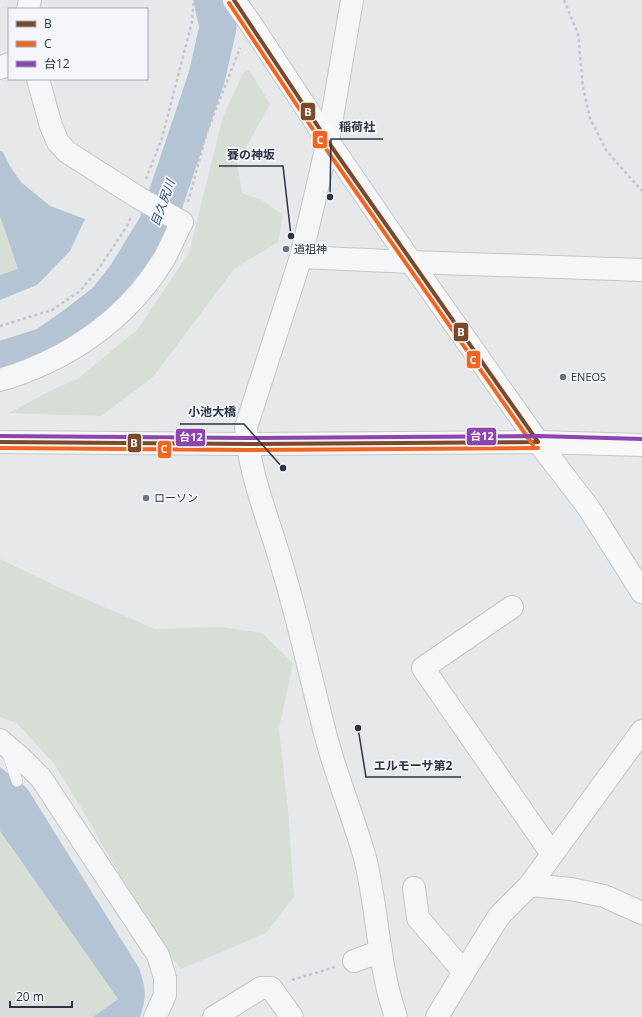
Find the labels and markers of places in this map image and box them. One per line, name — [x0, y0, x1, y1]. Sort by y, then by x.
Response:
callout: 稲荷社 — [331, 115, 383, 139]
callout: 賽の神坂 — [219, 142, 283, 166]
place label: 道祖神 — [294, 241, 327, 256]
marker: 道祖神 — [281, 244, 291, 254]
place label: ENEOS — [571, 369, 606, 384]
marker: ENEOS — [558, 372, 568, 382]
callout: 小池大橋 — [180, 400, 244, 424]
place label: ローソン — [154, 490, 198, 505]
marker: ローソン — [141, 493, 151, 503]
callout: エルモーサ第2 — [366, 753, 461, 777]

